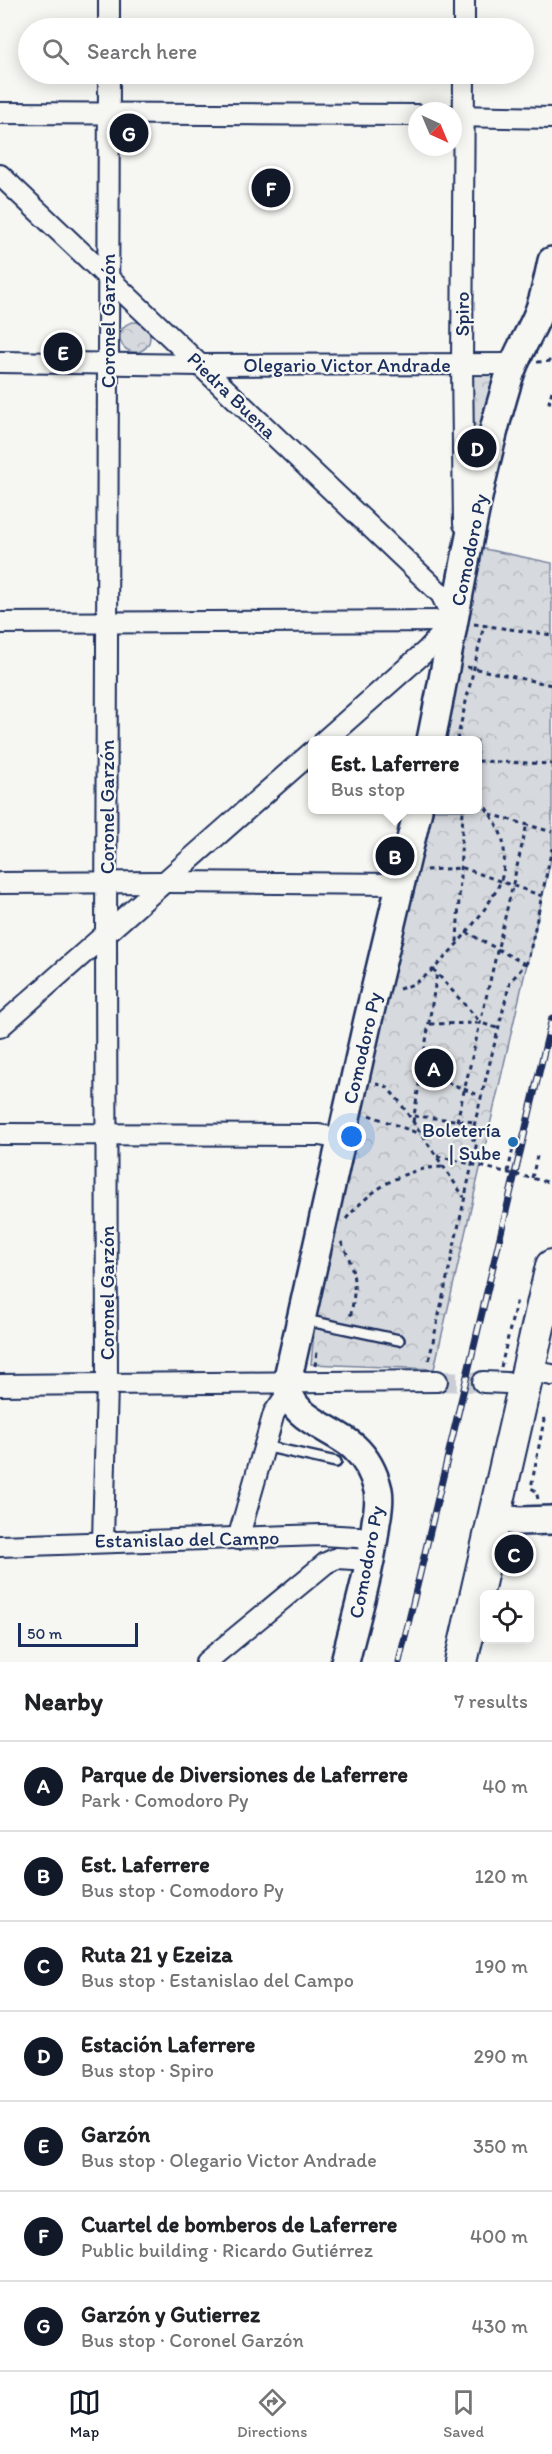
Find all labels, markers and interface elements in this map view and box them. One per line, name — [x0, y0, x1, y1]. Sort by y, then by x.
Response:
search box — [18, 18, 534, 84]
icon: search — [39, 35, 72, 68]
text: Search here — [87, 38, 197, 65]
north arrow — [408, 102, 462, 156]
pin: G — [110, 110, 148, 156]
pin: F — [252, 166, 290, 210]
street label: Coronel Garzón — [96, 254, 120, 388]
street label: Spiro — [450, 292, 474, 336]
pin: E — [44, 330, 82, 374]
street label: Piedra Buena — [182, 347, 282, 444]
street label: Olegario Victor Andrade — [243, 353, 451, 377]
pin: D — [458, 426, 496, 470]
street label: Comodoro Py — [445, 491, 493, 608]
popup — [308, 736, 482, 814]
street label: Coronel Garzón — [95, 740, 119, 874]
text: Est. Laferrere — [331, 750, 459, 777]
text: Bus stop — [331, 777, 405, 801]
pin: B — [376, 834, 414, 878]
street label: Comodoro Py — [337, 989, 387, 1106]
pin: A — [414, 1046, 454, 1090]
place label: Boletería | Sube — [422, 1118, 502, 1165]
your location — [337, 1122, 366, 1151]
marker: Boletería | Sube — [506, 1135, 520, 1149]
street label: Coronel Garzón — [95, 1226, 119, 1360]
street label: Comodoro Py — [343, 1503, 389, 1620]
street label: Estanislao del Campo — [94, 1525, 280, 1553]
pin: C — [494, 1532, 534, 1576]
map controls — [480, 1590, 534, 1644]
button: locate — [480, 1590, 534, 1644]
scale bar — [18, 1620, 138, 1648]
text: 50 m — [27, 1624, 62, 1643]
text: Nearby — [24, 1685, 103, 1717]
text: 7 results — [454, 1689, 528, 1713]
text: Parque de Diversiones de Laferrere — [81, 1761, 408, 1788]
text: A — [37, 1774, 50, 1798]
text: 40 m — [482, 1774, 528, 1798]
text: Park · Comodoro Py — [81, 1788, 248, 1812]
text: Est. Laferrere — [81, 1851, 210, 1878]
text: B — [37, 1864, 50, 1888]
text: 120 m — [475, 1864, 528, 1888]
text: Bus stop · Comodoro Py — [81, 1878, 284, 1902]
text: Ruta 21 y Ezeiza — [81, 1941, 233, 1968]
text: C — [37, 1954, 50, 1978]
text: 190 m — [475, 1954, 528, 1978]
text: Bus stop · Estanislao del Campo — [81, 1968, 354, 1992]
text: Estación Laferrere — [81, 2031, 255, 2058]
text: D — [37, 2044, 50, 2068]
text: 290 m — [473, 2044, 528, 2068]
text: Bus stop · Spiro — [81, 2058, 214, 2082]
text: Garzón — [81, 2121, 150, 2148]
text: E — [38, 2134, 49, 2158]
text: 350 m — [473, 2134, 528, 2158]
text: Bus stop · Olegario Victor Andrade — [81, 2148, 377, 2172]
text: Cuartel de bomberos de Laferrere — [81, 2211, 397, 2238]
text: F — [38, 2224, 49, 2248]
text: 400 m — [470, 2224, 528, 2248]
text: Public building · Ricardo Gutiérrez — [81, 2238, 373, 2262]
text: Garzón y Gutierrez — [81, 2301, 260, 2328]
text: G — [37, 2314, 50, 2338]
text: 430 m — [471, 2314, 528, 2338]
text: Bus stop · Coronel Garzón — [81, 2328, 304, 2352]
tab: Map — [68, 2386, 101, 2441]
tab: Directions — [237, 2386, 307, 2441]
tab: Saved — [443, 2386, 484, 2441]

